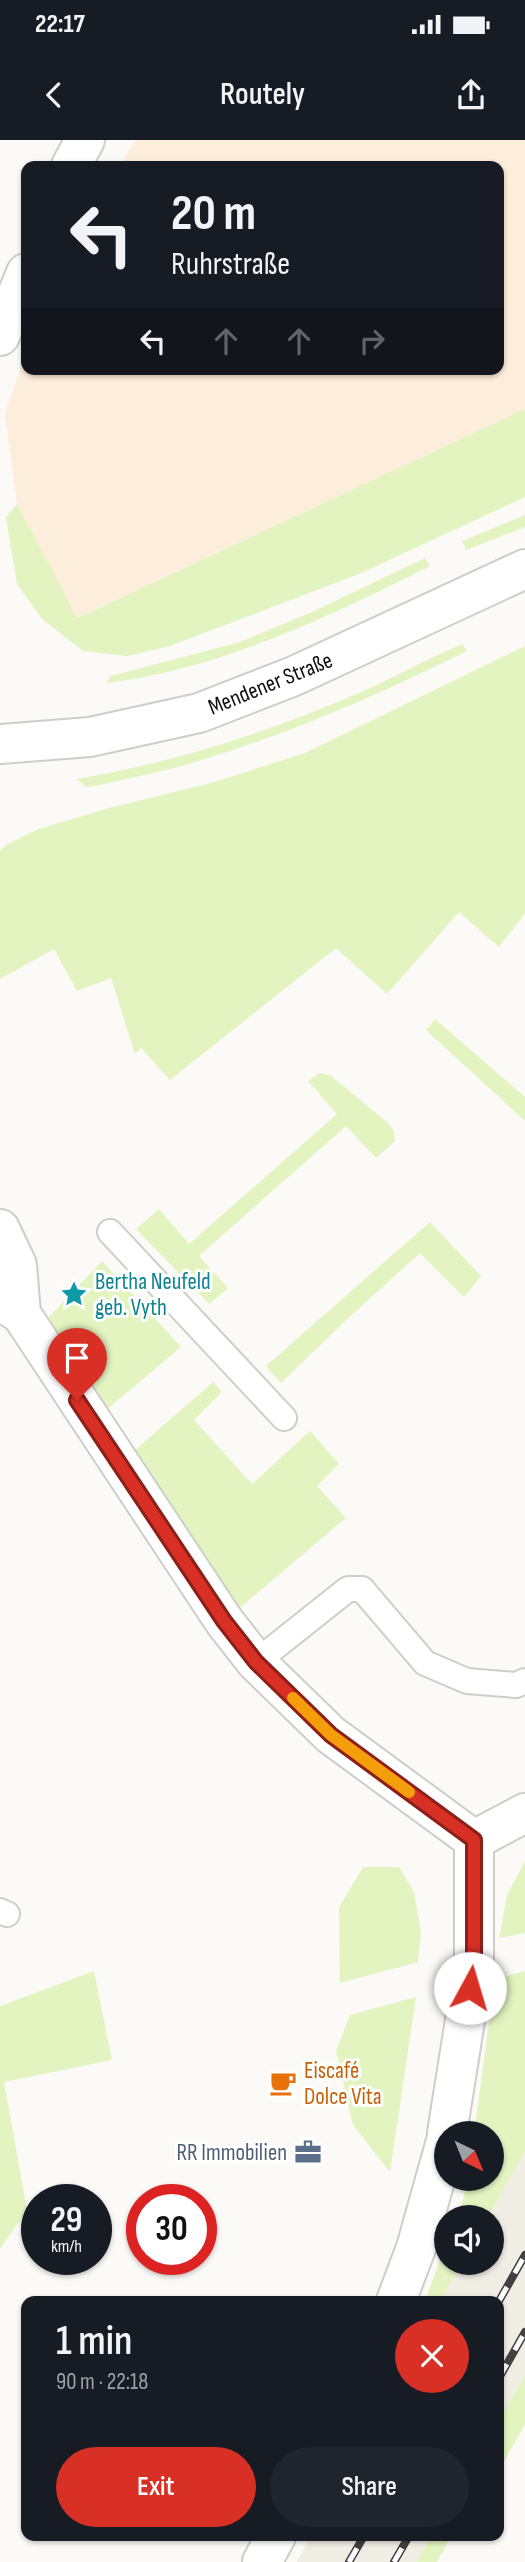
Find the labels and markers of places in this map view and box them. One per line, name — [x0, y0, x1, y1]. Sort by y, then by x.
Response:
place label: Bertha Neufeld geb. Vyth — [95, 1268, 211, 1322]
place icon: Bertha Neufeld geb. Vyth — [59, 1279, 89, 1309]
pin — [47, 1328, 107, 1400]
place label: Eiscafé Dolce Vita — [304, 2057, 382, 2111]
cafe icon: Eiscafé Dolce Vita — [268, 2068, 298, 2098]
office icon: RR Immobilien — [293, 2137, 323, 2167]
place label: RR Immobilien — [176, 2139, 287, 2167]

